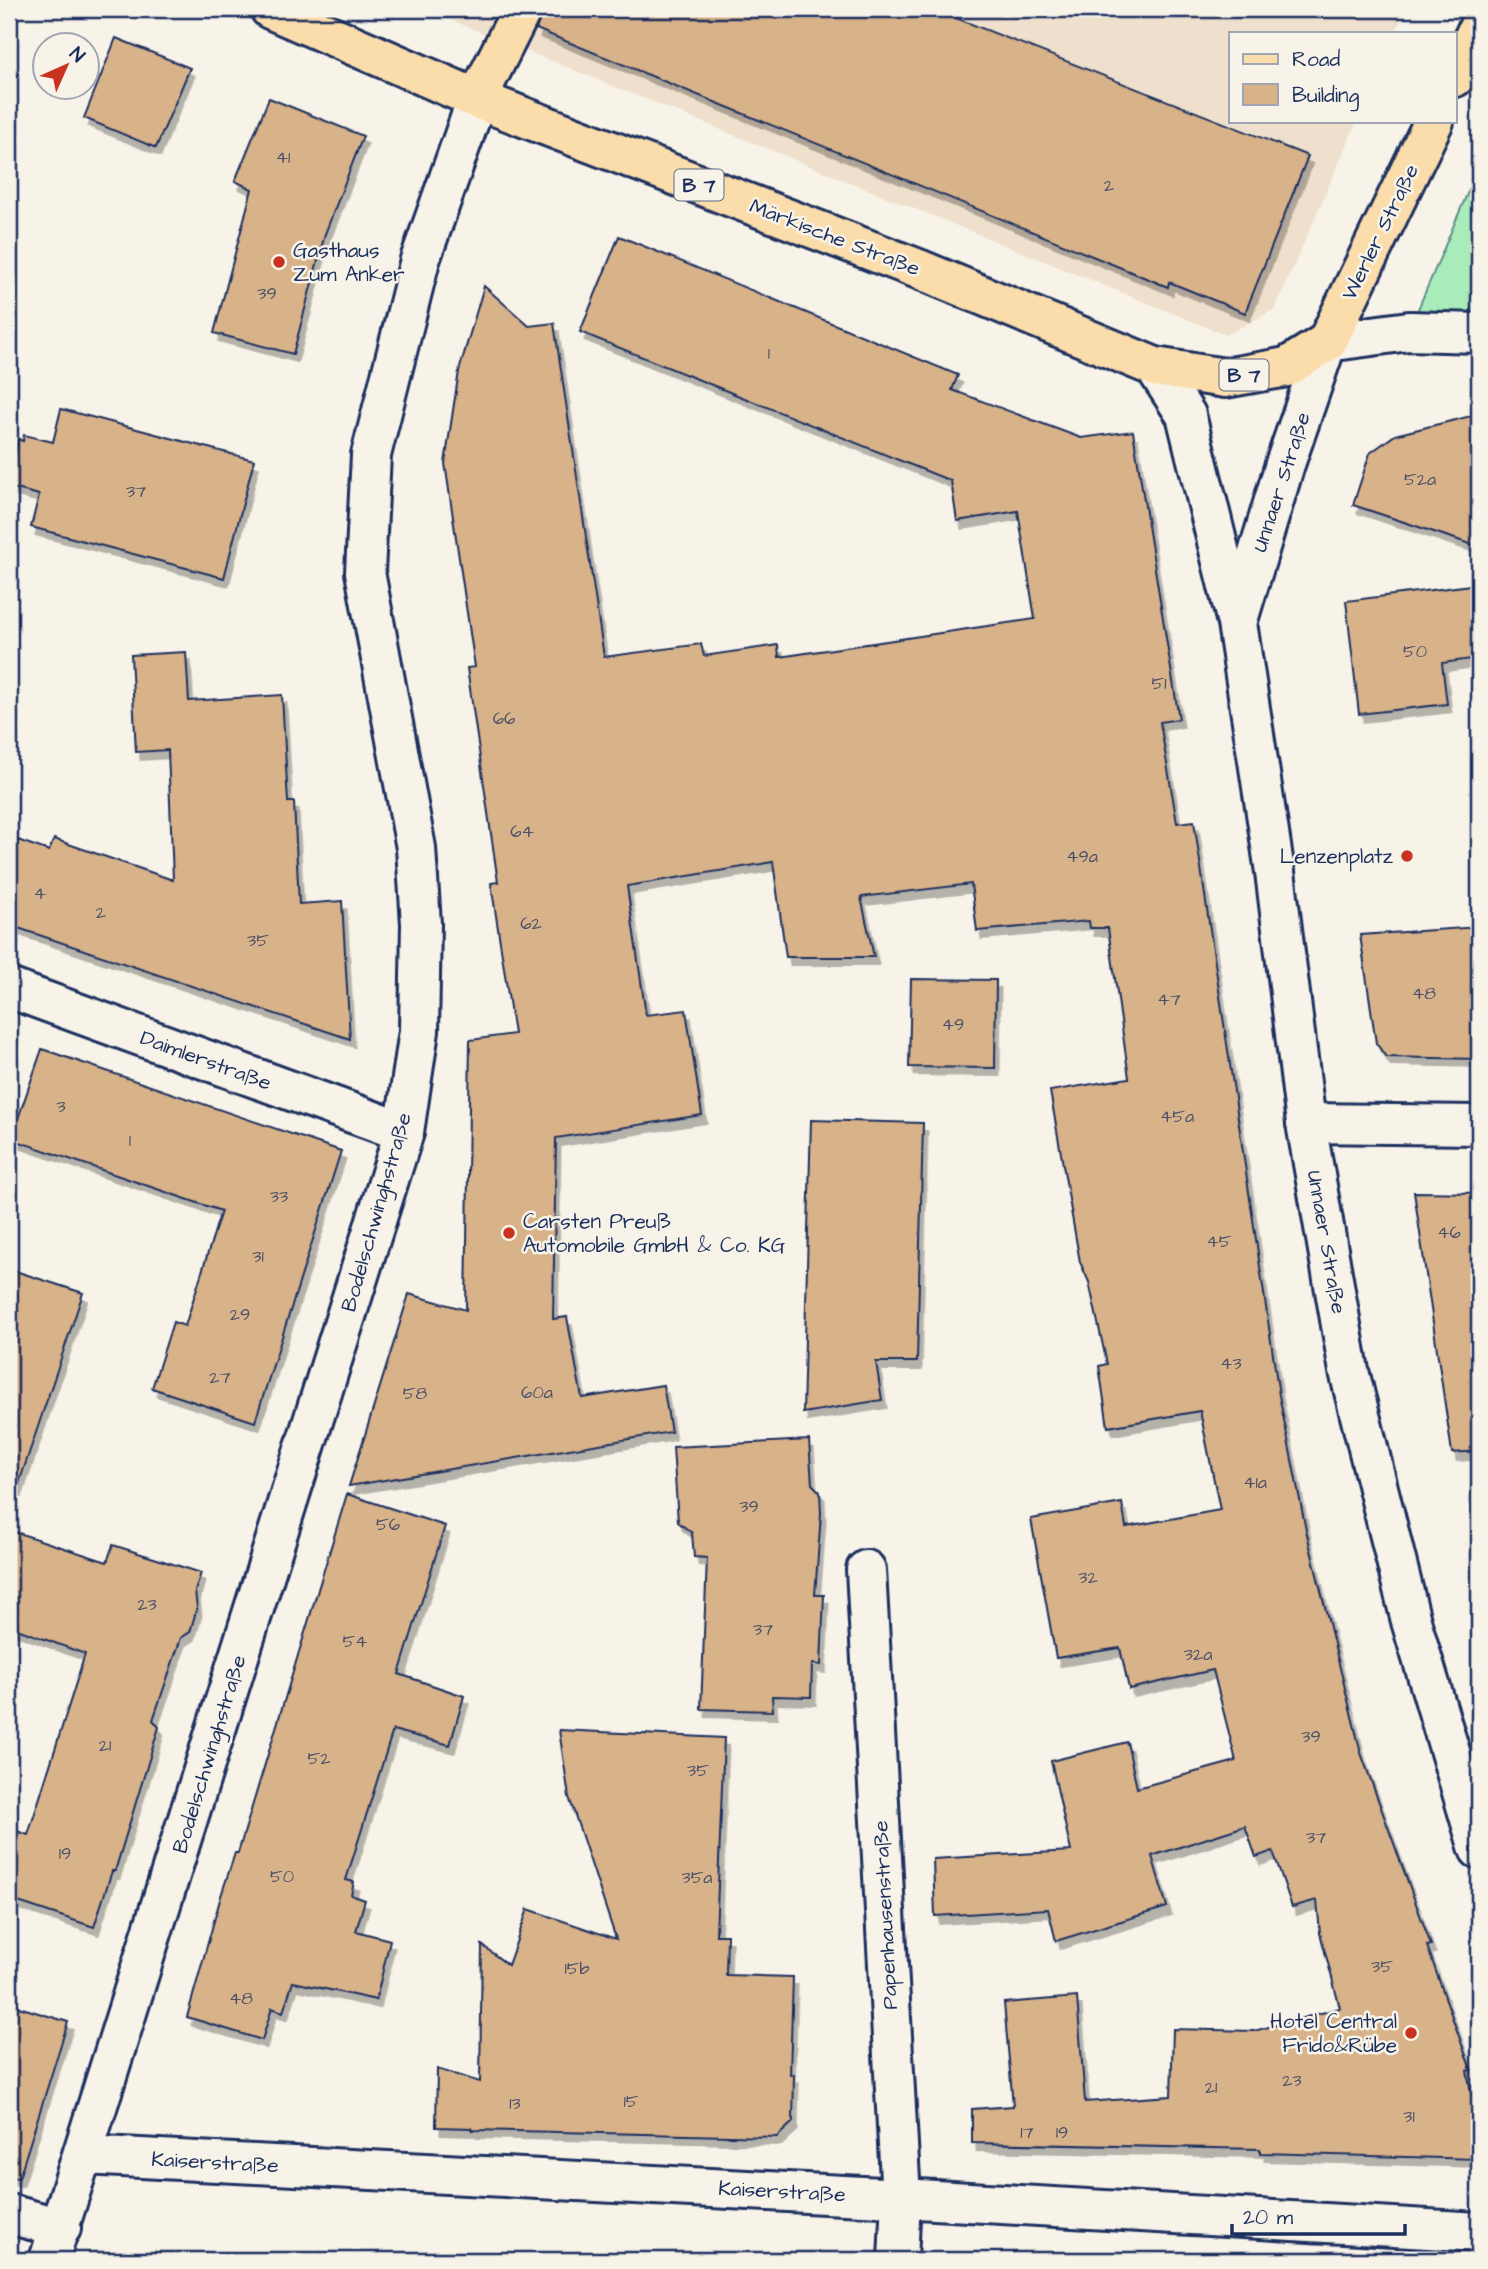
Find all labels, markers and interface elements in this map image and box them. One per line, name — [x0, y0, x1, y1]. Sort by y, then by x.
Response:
north arrow — [32, 32, 102, 102]
legend — [1229, 32, 1456, 122]
text: N — [63, 41, 91, 69]
text: Road — [1292, 45, 1340, 74]
text: Building — [1292, 81, 1360, 112]
house number: 41 — [276, 145, 290, 170]
street label: Werler Straße — [1335, 159, 1426, 305]
road number: B 7 — [674, 169, 724, 200]
house number: 2 — [1104, 173, 1115, 198]
street label: Märkische Straße — [745, 192, 924, 283]
place label: Gasthaus Zum Anker — [293, 236, 405, 289]
marker: Gasthaus Zum Anker — [271, 254, 287, 270]
house number: 39 — [257, 281, 277, 306]
house number: 1 — [768, 341, 770, 366]
road number: B 7 — [1220, 360, 1268, 390]
street label: Unnaer Straße — [1245, 409, 1318, 556]
house number: 52a — [1404, 467, 1436, 492]
house number: 37 — [126, 479, 146, 504]
house number: 50 — [1403, 639, 1427, 664]
house number: 51 — [1151, 671, 1167, 696]
house number: 66 — [493, 706, 515, 731]
house number: 64 — [510, 819, 534, 844]
place label: Lenzenplatz — [1280, 842, 1394, 872]
house number: 49a — [1066, 844, 1098, 869]
marker: Lenzenplatz — [1399, 848, 1415, 864]
house number: 4 — [34, 881, 46, 906]
house number: 2 — [96, 900, 107, 925]
house number: 62 — [520, 911, 542, 936]
house number: 35 — [247, 928, 269, 953]
house number: 48 — [1412, 981, 1436, 1006]
house number: 47 — [1157, 987, 1181, 1012]
house number: 49 — [942, 1012, 964, 1037]
street label: Daimlerstraße — [136, 1023, 275, 1098]
house number: 3 — [56, 1094, 66, 1119]
house number: 45a — [1160, 1104, 1194, 1129]
street label: Bodelschwinghstraße — [334, 1109, 421, 1316]
house number: 1 — [129, 1128, 131, 1153]
street label: Unnaer Straße — [1300, 1168, 1353, 1316]
house number: 33 — [270, 1184, 288, 1209]
place label: Carsten Preuß Automobile GmbH & Co. KG — [523, 1207, 786, 1260]
house number: 46 — [1437, 1220, 1461, 1245]
marker: Carsten Preuß Automobile GmbH & Co. KG — [501, 1225, 517, 1241]
house number: 45 — [1207, 1229, 1232, 1254]
house number: 31 — [252, 1244, 264, 1269]
house number: 29 — [230, 1302, 250, 1327]
house number: 43 — [1220, 1351, 1242, 1376]
house number: 27 — [209, 1365, 231, 1390]
house number: 60a — [521, 1380, 553, 1405]
house number: 58 — [403, 1381, 428, 1406]
house number: 41a — [1243, 1470, 1267, 1495]
house number: 39 — [739, 1494, 759, 1519]
house number: 56 — [376, 1512, 400, 1537]
house number: 32 — [1078, 1565, 1098, 1590]
house number: 23 — [137, 1592, 157, 1617]
house number: 37 — [753, 1617, 773, 1642]
house number: 54 — [343, 1629, 368, 1654]
house number: 32a — [1184, 1642, 1212, 1667]
street label: Bodelschwinghstraße — [166, 1651, 255, 1857]
house number: 39 — [1301, 1724, 1321, 1749]
house number: 21 — [99, 1733, 111, 1758]
house number: 52 — [307, 1746, 331, 1771]
house number: 35 — [687, 1758, 709, 1783]
street label: Papenhausenstraße — [866, 1820, 906, 2010]
house number: 37 — [1306, 1825, 1326, 1850]
house number: 19 — [59, 1841, 71, 1866]
house number: 50 — [270, 1864, 294, 1889]
house number: 35a — [681, 1865, 713, 1890]
house number: 35 — [1371, 1954, 1393, 1979]
house number: 15b — [564, 1956, 590, 1981]
house number: 48 — [229, 1986, 253, 2011]
place label: Hotel Central Frido&Rübe — [1270, 2007, 1397, 2060]
marker: Hotel Central Frido&Rübe — [1403, 2025, 1419, 2041]
house number: 23 — [1282, 2068, 1302, 2093]
house number: 21 — [1205, 2075, 1217, 2100]
house number: 15 — [623, 2089, 639, 2114]
house number: 13 — [509, 2091, 521, 2116]
house number: 31 — [1403, 2104, 1415, 2129]
house number: 17 — [1020, 2120, 1034, 2145]
house number: 19 — [1056, 2120, 1068, 2145]
street label: Kaiserstraße — [150, 2145, 279, 2180]
street label: Kaiserstraße — [717, 2174, 846, 2209]
scale bar — [1232, 2192, 1406, 2236]
text: 20 m — [1243, 2203, 1294, 2232]

